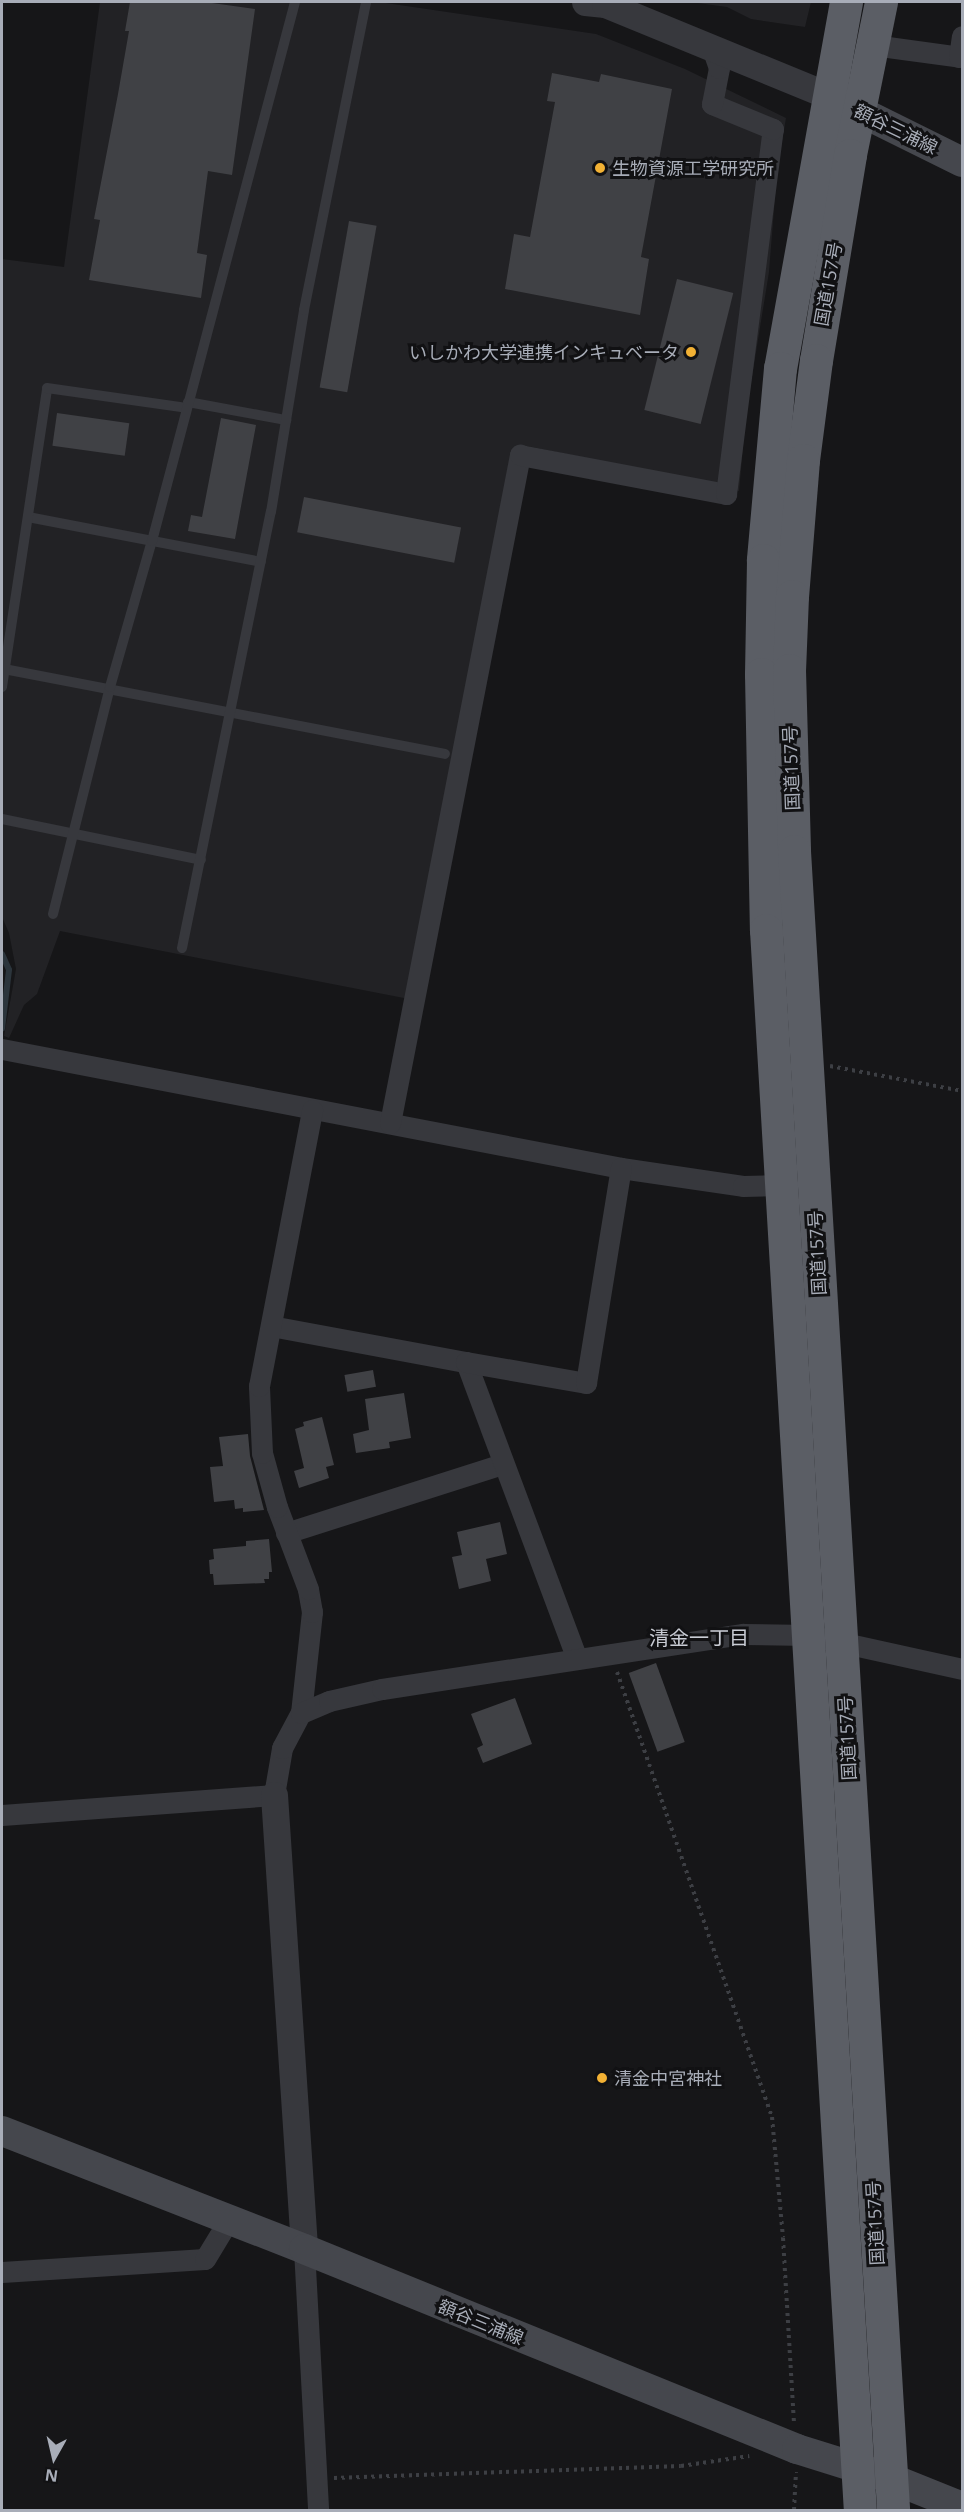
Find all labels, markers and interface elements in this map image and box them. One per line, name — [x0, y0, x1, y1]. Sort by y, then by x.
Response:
street label: 額谷三浦線 — [851, 100, 941, 158]
place label: 生物資源工学研究所 — [612, 157, 774, 179]
marker: 生物資源工学研究所 — [593, 161, 607, 175]
street label: 国道157号 — [810, 240, 846, 328]
place label: いしかわ大学連携インキュベータ — [409, 341, 679, 363]
marker: いしかわ大学連携インキュベータ — [684, 345, 698, 359]
street label: 国道157号 — [779, 725, 803, 811]
street label: 国道157号 — [804, 1210, 830, 1296]
district label: 清金一丁目 — [649, 1625, 749, 1649]
street label: 国道157号 — [834, 1695, 860, 1781]
place label: 清金中宮神社 — [614, 2067, 722, 2089]
marker: 清金中宮神社 — [595, 2071, 609, 2085]
street label: 国道157号 — [862, 2180, 888, 2266]
street label: 額谷三浦線 — [435, 2295, 527, 2349]
north arrow — [24, 2428, 84, 2488]
text: N — [44, 2464, 59, 2488]

